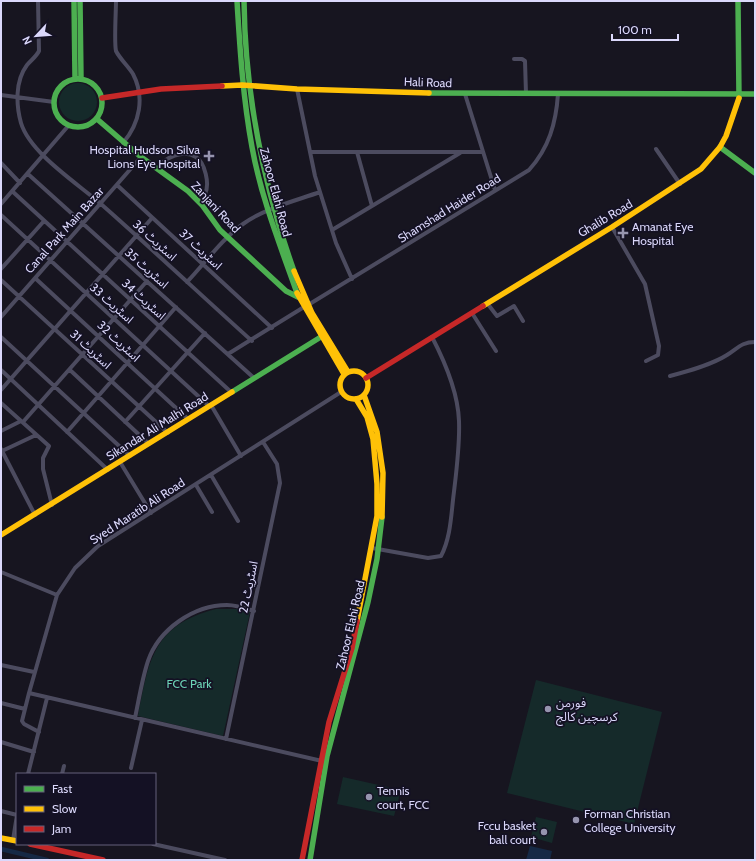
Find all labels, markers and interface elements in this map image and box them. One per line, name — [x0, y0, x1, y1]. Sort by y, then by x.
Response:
north arrow — [16, 16, 56, 56]
scale bar — [612, 16, 678, 42]
text: 100 m — [618, 22, 652, 37]
text: N — [19, 34, 35, 47]
street label: Hali Road — [404, 74, 452, 90]
place label: Hospital Hudson Silva Lions Eye Hospital — [89, 142, 200, 171]
street label: Zahoor Elahi Road — [257, 146, 295, 238]
marker: Hospital Hudson Silva Lions Eye Hospital — [203, 150, 215, 162]
street label: Shamshad Haider Road — [395, 170, 503, 246]
street label: Zanjani Road — [188, 178, 244, 236]
street label: Canal Park Main Bazar — [21, 184, 107, 276]
street label: Ghalib Road — [575, 196, 635, 240]
street label: اسٹریٹ 36 — [130, 216, 180, 264]
place label: Amanat Eye Hospital — [632, 219, 693, 248]
street label: اسٹریٹ 37 — [176, 225, 226, 273]
marker: Amanat Eye Hospital — [617, 227, 629, 239]
street label: اسٹریٹ 35 — [122, 245, 172, 292]
street label: اسٹریٹ 34 — [119, 275, 169, 323]
street label: اسٹریٹ 33 — [87, 280, 137, 327]
street label: اسٹریٹ 32 — [94, 317, 144, 365]
street label: اسٹریٹ 31 — [67, 326, 115, 372]
street label: Sikandar Ali Malhi Road — [103, 388, 211, 464]
street label: Syed Maratib Ali Road — [87, 475, 187, 547]
street label: اسٹریٹ 22 — [235, 559, 261, 615]
street label: Zahoor Elahi Road — [332, 579, 368, 671]
park label: FCC Park — [166, 676, 212, 691]
place label: فورمن کرسچین کالج — [556, 695, 619, 726]
marker: فورمن کرسچین کالج — [543, 704, 553, 714]
legend — [16, 773, 156, 845]
text: Fast — [52, 781, 72, 796]
place label: Tennis court, FCC — [377, 783, 429, 812]
marker: Tennis court, FCC — [364, 792, 374, 802]
text: Slow — [52, 801, 77, 816]
place label: Forman Christian College University — [584, 806, 676, 835]
marker: Forman Christian College University — [571, 815, 581, 825]
place label: Fccu basket ball court — [478, 818, 536, 847]
text: Jam — [51, 821, 71, 836]
marker: Fccu basket ball court — [539, 827, 549, 837]

